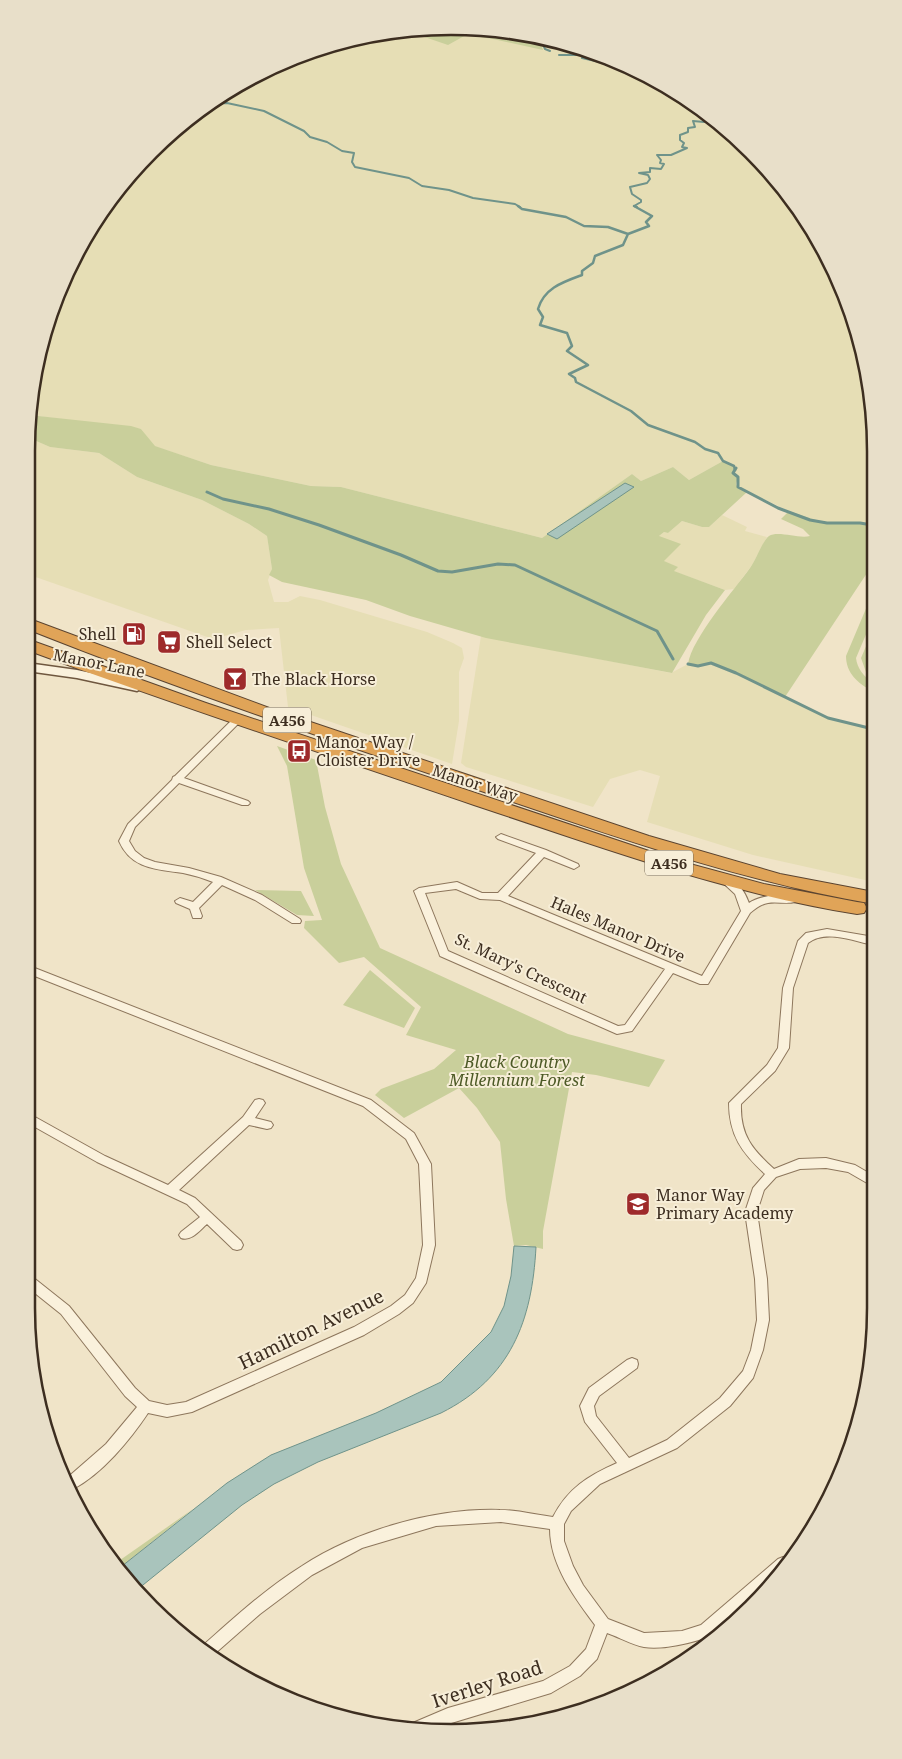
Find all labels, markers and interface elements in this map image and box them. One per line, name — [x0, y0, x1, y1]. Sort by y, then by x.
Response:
fuel station icon: Shell — [121, 621, 147, 647]
place label: Shell — [79, 623, 116, 645]
supermarket icon: Shell Select — [156, 629, 182, 655]
place label: Shell Select — [186, 631, 272, 653]
street label: Manor Lane — [51, 643, 147, 683]
bar icon: The Black Horse — [222, 666, 248, 692]
place label: The Black Horse — [252, 668, 376, 690]
road number: A456 — [263, 708, 311, 732]
place label: Manor Way / Cloister Drive — [316, 731, 420, 771]
bus stop icon: Manor Way / Cloister Drive — [286, 738, 312, 764]
street label: Manor Way — [429, 759, 521, 807]
road number: A456 — [645, 850, 693, 876]
street label: Hales Manor Drive — [547, 891, 689, 967]
street label: St. Mary's Crescent — [451, 928, 591, 1008]
park label: Black Country Millennium Forest — [448, 1051, 585, 1091]
place label: Manor Way Primary Academy — [656, 1184, 794, 1224]
school or university icon: Manor Way Primary Academy — [625, 1191, 651, 1217]
street label: Hamilton Avenue — [234, 1283, 388, 1375]
street label: Iverley Road — [428, 1654, 546, 1714]

